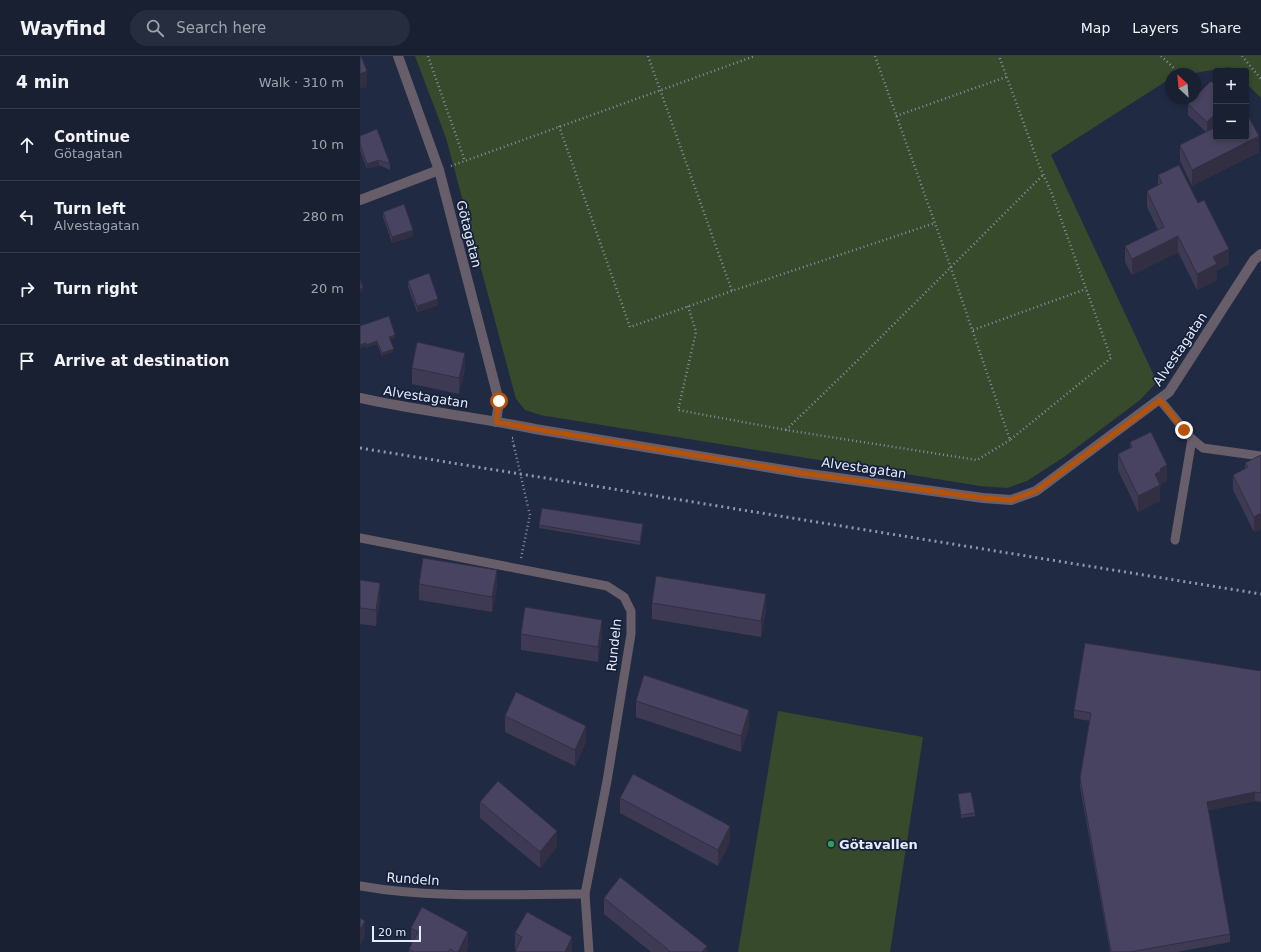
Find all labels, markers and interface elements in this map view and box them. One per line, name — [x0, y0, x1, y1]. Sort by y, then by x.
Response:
search box — [130, 10, 410, 46]
text: Wayfind — [20, 17, 106, 39]
icon: search — [144, 17, 166, 39]
text: Search here — [176, 19, 266, 37]
text: Map — [1081, 20, 1110, 36]
text: Layers — [1132, 20, 1179, 36]
text: Share — [1201, 20, 1241, 36]
north arrow — [1165, 68, 1201, 104]
map controls — [1213, 68, 1249, 140]
button: + — [1213, 68, 1249, 104]
text: 4 min — [16, 72, 69, 92]
text: Walk · 310 m — [259, 75, 344, 90]
button: − — [1213, 104, 1249, 140]
text: Continue — [54, 128, 130, 146]
icon: ahead — [16, 134, 38, 156]
text: 10 m — [311, 137, 344, 152]
text: Götagatan — [54, 146, 123, 161]
street label: Götagatan — [453, 199, 485, 269]
text: Turn left — [54, 200, 126, 218]
icon: left — [16, 206, 38, 228]
text: 280 m — [302, 209, 344, 224]
text: Alvestagatan — [54, 218, 140, 233]
icon: right — [16, 278, 38, 300]
text: Turn right — [54, 280, 138, 298]
text: 20 m — [311, 281, 344, 296]
street label: Alvestagatan — [1150, 309, 1210, 389]
icon: arrive — [16, 350, 38, 372]
text: Arrive at destination — [54, 352, 229, 370]
street label: Alvestagatan — [383, 383, 469, 411]
route start — [490, 392, 508, 410]
route end — [1175, 421, 1193, 439]
street label: Alvestagatan — [821, 455, 907, 481]
street label: Rundeln — [604, 618, 624, 672]
place label: Götavallen — [839, 837, 918, 852]
marker: Götavallen — [826, 839, 836, 849]
street label: Rundeln — [386, 870, 440, 888]
scale bar — [372, 924, 421, 943]
text: 20 m — [378, 926, 406, 939]

